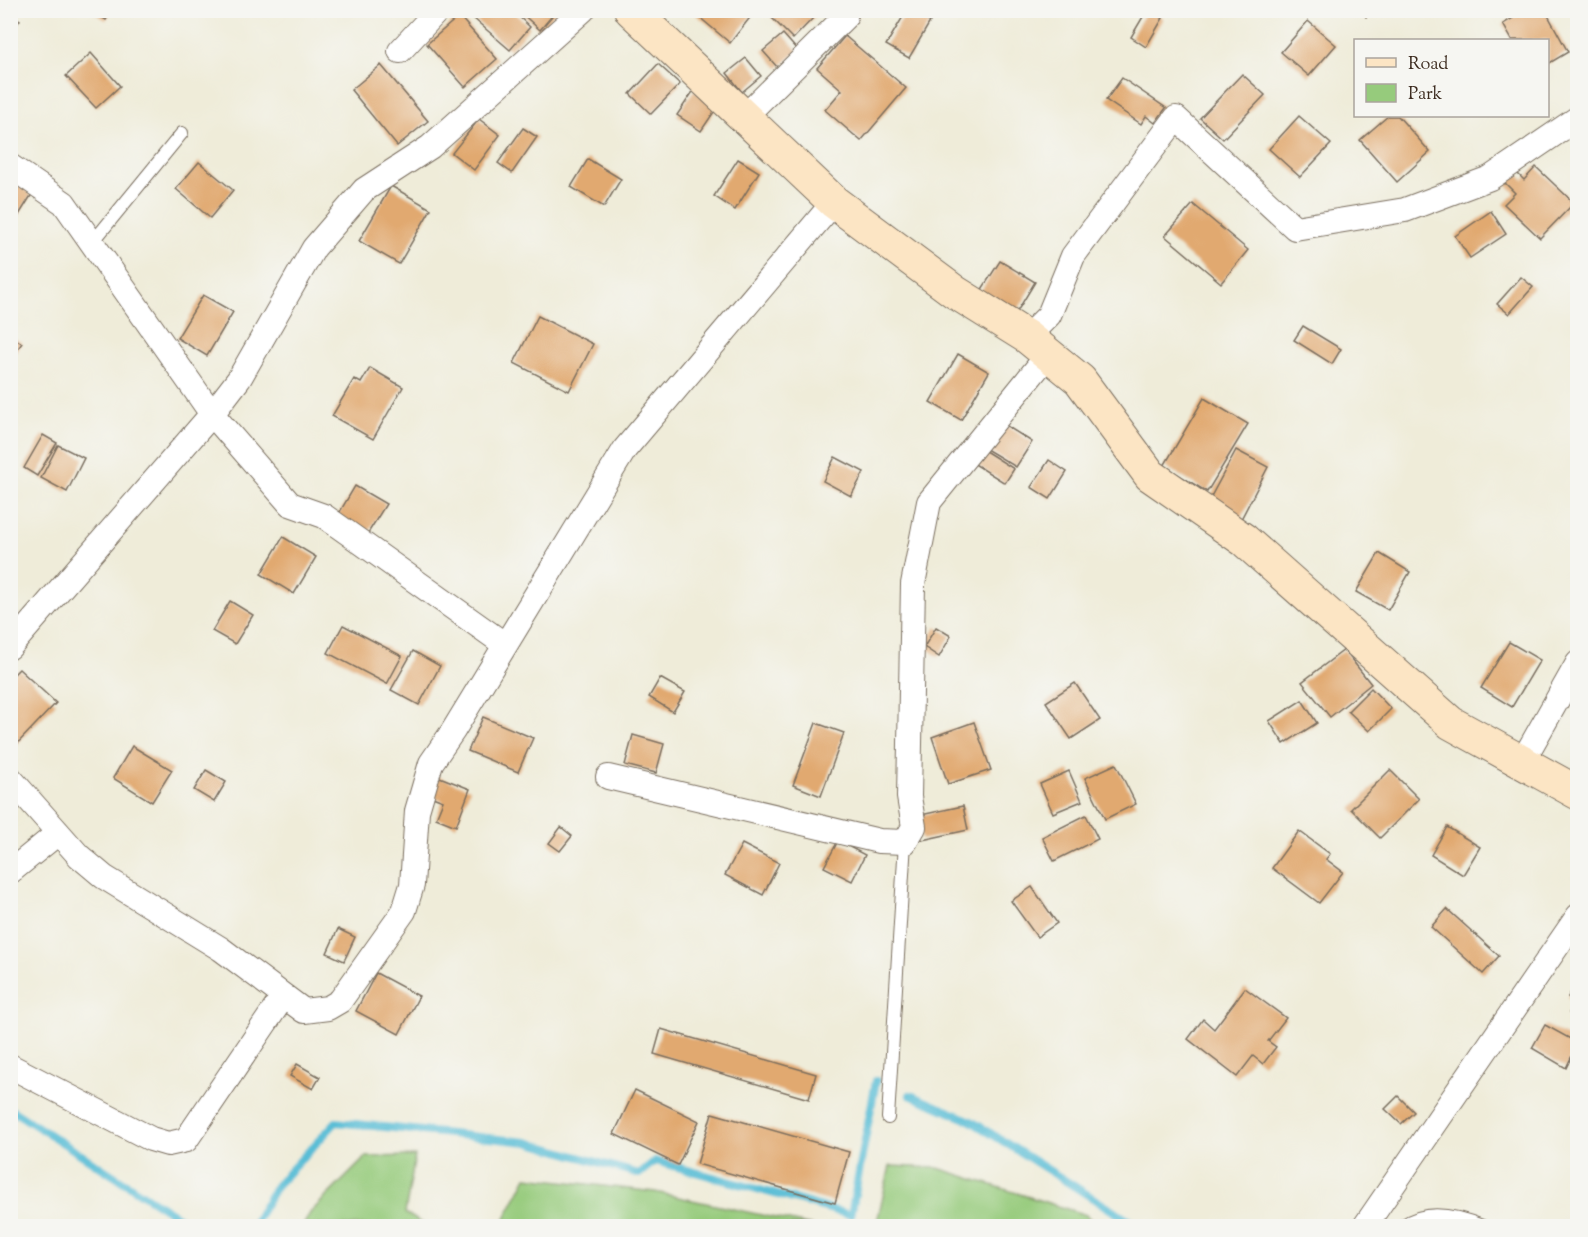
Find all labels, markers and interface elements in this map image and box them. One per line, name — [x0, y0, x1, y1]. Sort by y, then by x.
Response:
legend — [1354, 39, 1549, 117]
text: Road — [1408, 52, 1448, 78]
text: Park — [1408, 82, 1443, 108]

